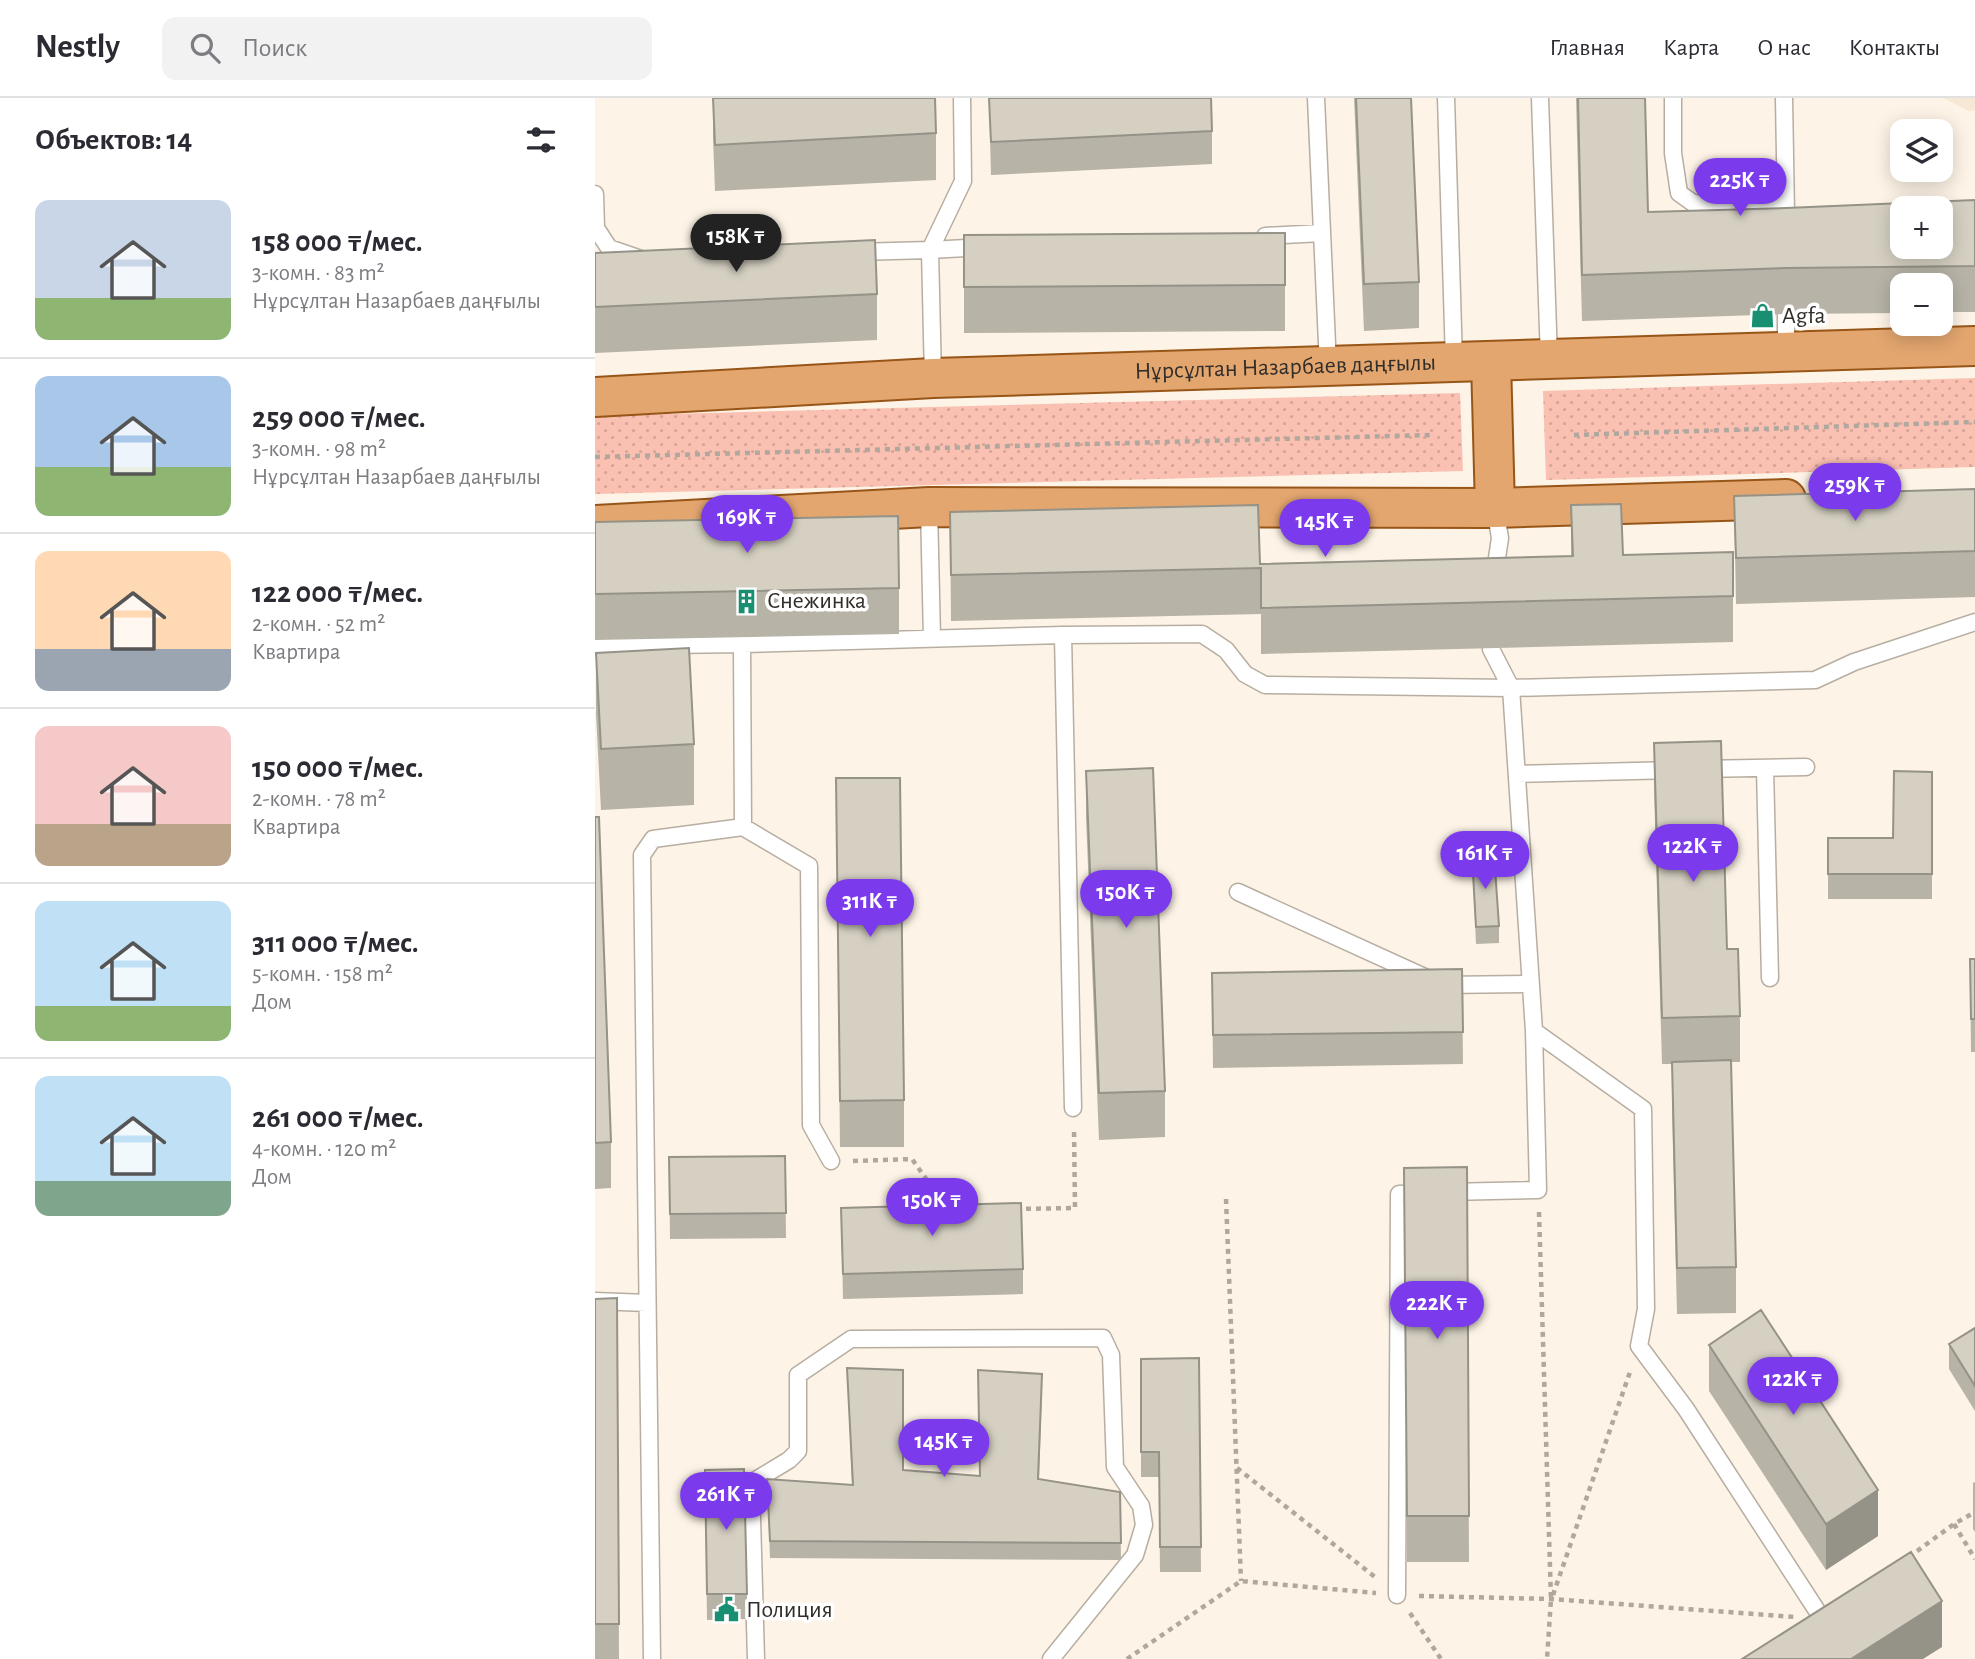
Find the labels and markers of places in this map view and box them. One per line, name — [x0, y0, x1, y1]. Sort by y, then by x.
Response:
pin: 225K ₸ — [1683, 158, 1797, 218]
pin: 158K ₸ — [679, 214, 793, 274]
shop icon: Agfa — [1748, 302, 1776, 330]
place label: Agfa — [1782, 304, 1826, 328]
pin: 259K ₸ — [1798, 464, 1912, 523]
pin: 169K ₸ — [690, 496, 804, 555]
pin: 145K ₸ — [1268, 500, 1382, 559]
building icon: Снежинка — [733, 587, 761, 615]
place label: Снежинка — [767, 589, 866, 613]
pin: 122K ₸ — [1636, 824, 1750, 884]
pin: 161K ₸ — [1428, 832, 1542, 891]
pin: 150K ₸ — [1069, 870, 1183, 930]
pin: 311K ₸ — [813, 880, 927, 939]
pin: 150K ₸ — [875, 1178, 989, 1238]
pin: 222K ₸ — [1380, 1282, 1494, 1341]
pin: 122K ₸ — [1736, 1358, 1850, 1417]
pin: 145K ₸ — [887, 1420, 1001, 1479]
pin: 261K ₸ — [669, 1472, 783, 1532]
public building icon: Полиция — [712, 1596, 740, 1624]
place label: Полиция — [746, 1598, 833, 1622]

